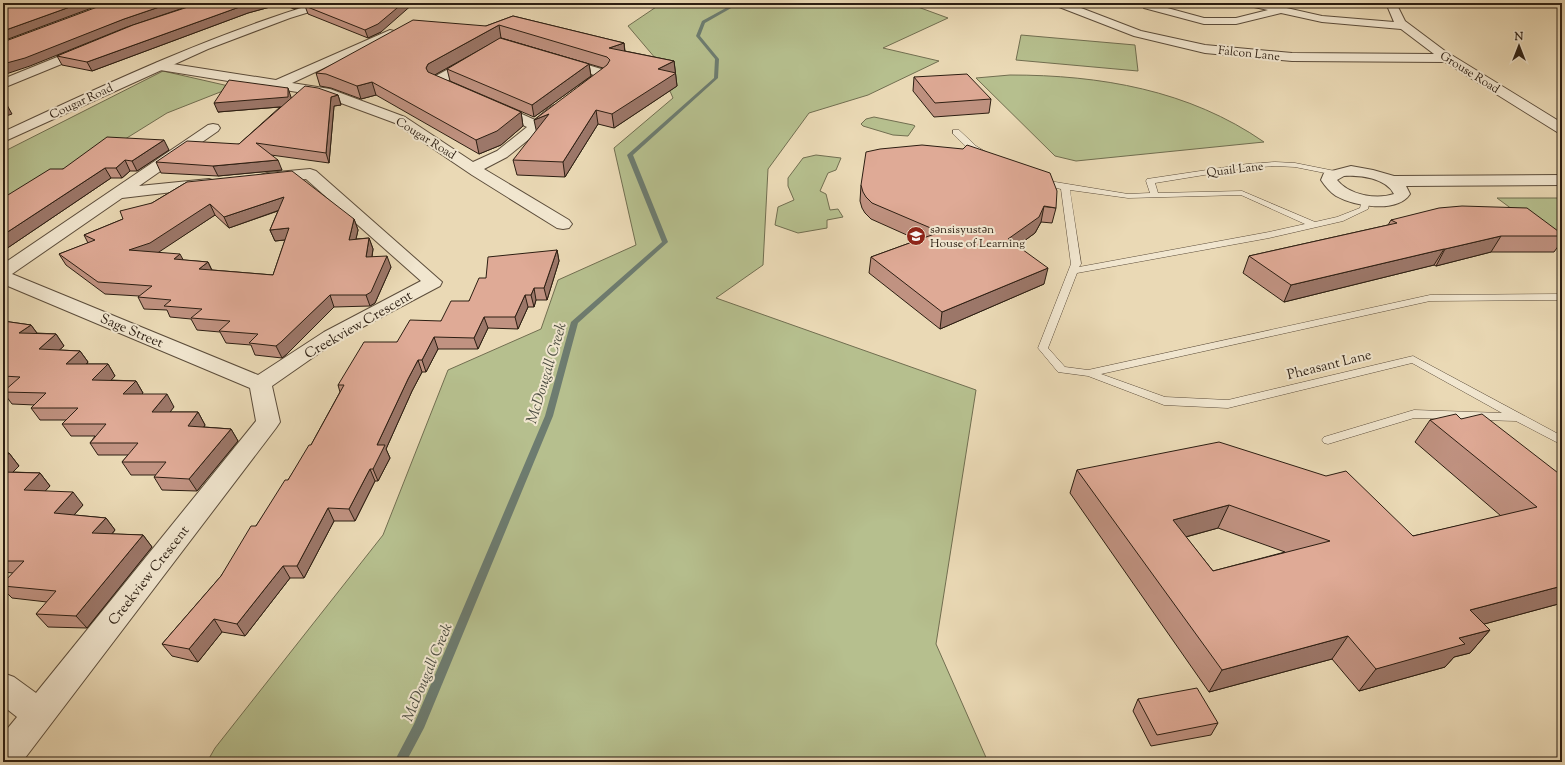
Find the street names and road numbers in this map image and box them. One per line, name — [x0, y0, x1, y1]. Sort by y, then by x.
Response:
street label: Falcon Lane — [1217, 42, 1281, 66]
street label: Grouse Road — [1436, 47, 1503, 99]
street label: Cougar Road — [47, 79, 116, 124]
street label: Cougar Road — [392, 113, 459, 165]
street label: Quail Lane — [1206, 158, 1265, 182]
street label: Creekview Crescent — [301, 287, 417, 365]
street label: Sage Street — [96, 310, 166, 354]
street label: Pheasant Lane — [1285, 346, 1374, 386]
street label: Creekview Crescent — [104, 522, 195, 630]

